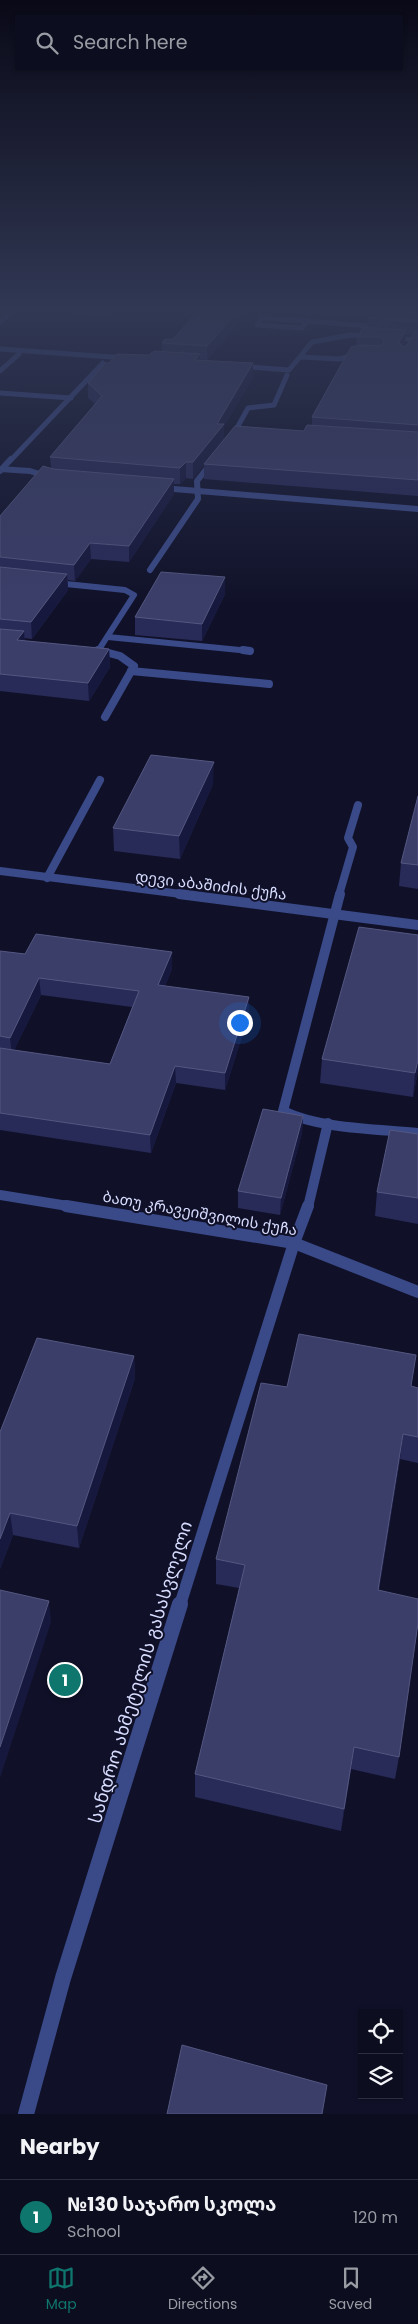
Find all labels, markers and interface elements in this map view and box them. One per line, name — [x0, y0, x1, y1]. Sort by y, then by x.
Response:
search box — [15, 15, 403, 70]
icon: search — [33, 29, 61, 57]
text: Search here — [73, 29, 187, 56]
street label: დევი აბაშიძის ქუჩა — [134, 865, 288, 905]
your location — [227, 1010, 253, 1036]
street label: ბათუ კრავეიშვილის ქუჩა — [101, 1186, 299, 1240]
street label: სანდრო ახმეტელის გასასვლელი — [82, 1518, 198, 1826]
pin: 1 — [49, 1661, 81, 1699]
map controls — [358, 2009, 403, 2099]
button: locate — [358, 2009, 403, 2054]
button: layers — [358, 2054, 403, 2099]
text: Nearby — [20, 2132, 100, 2161]
text: №130 საჯარო სკოლა — [67, 2191, 276, 2218]
text: 1 — [33, 2206, 39, 2229]
text: 120 m — [353, 2206, 398, 2229]
text: School — [67, 2220, 121, 2243]
tab: Map — [46, 2264, 77, 2315]
tab: Directions — [168, 2264, 237, 2315]
tab: Saved — [329, 2264, 372, 2315]

